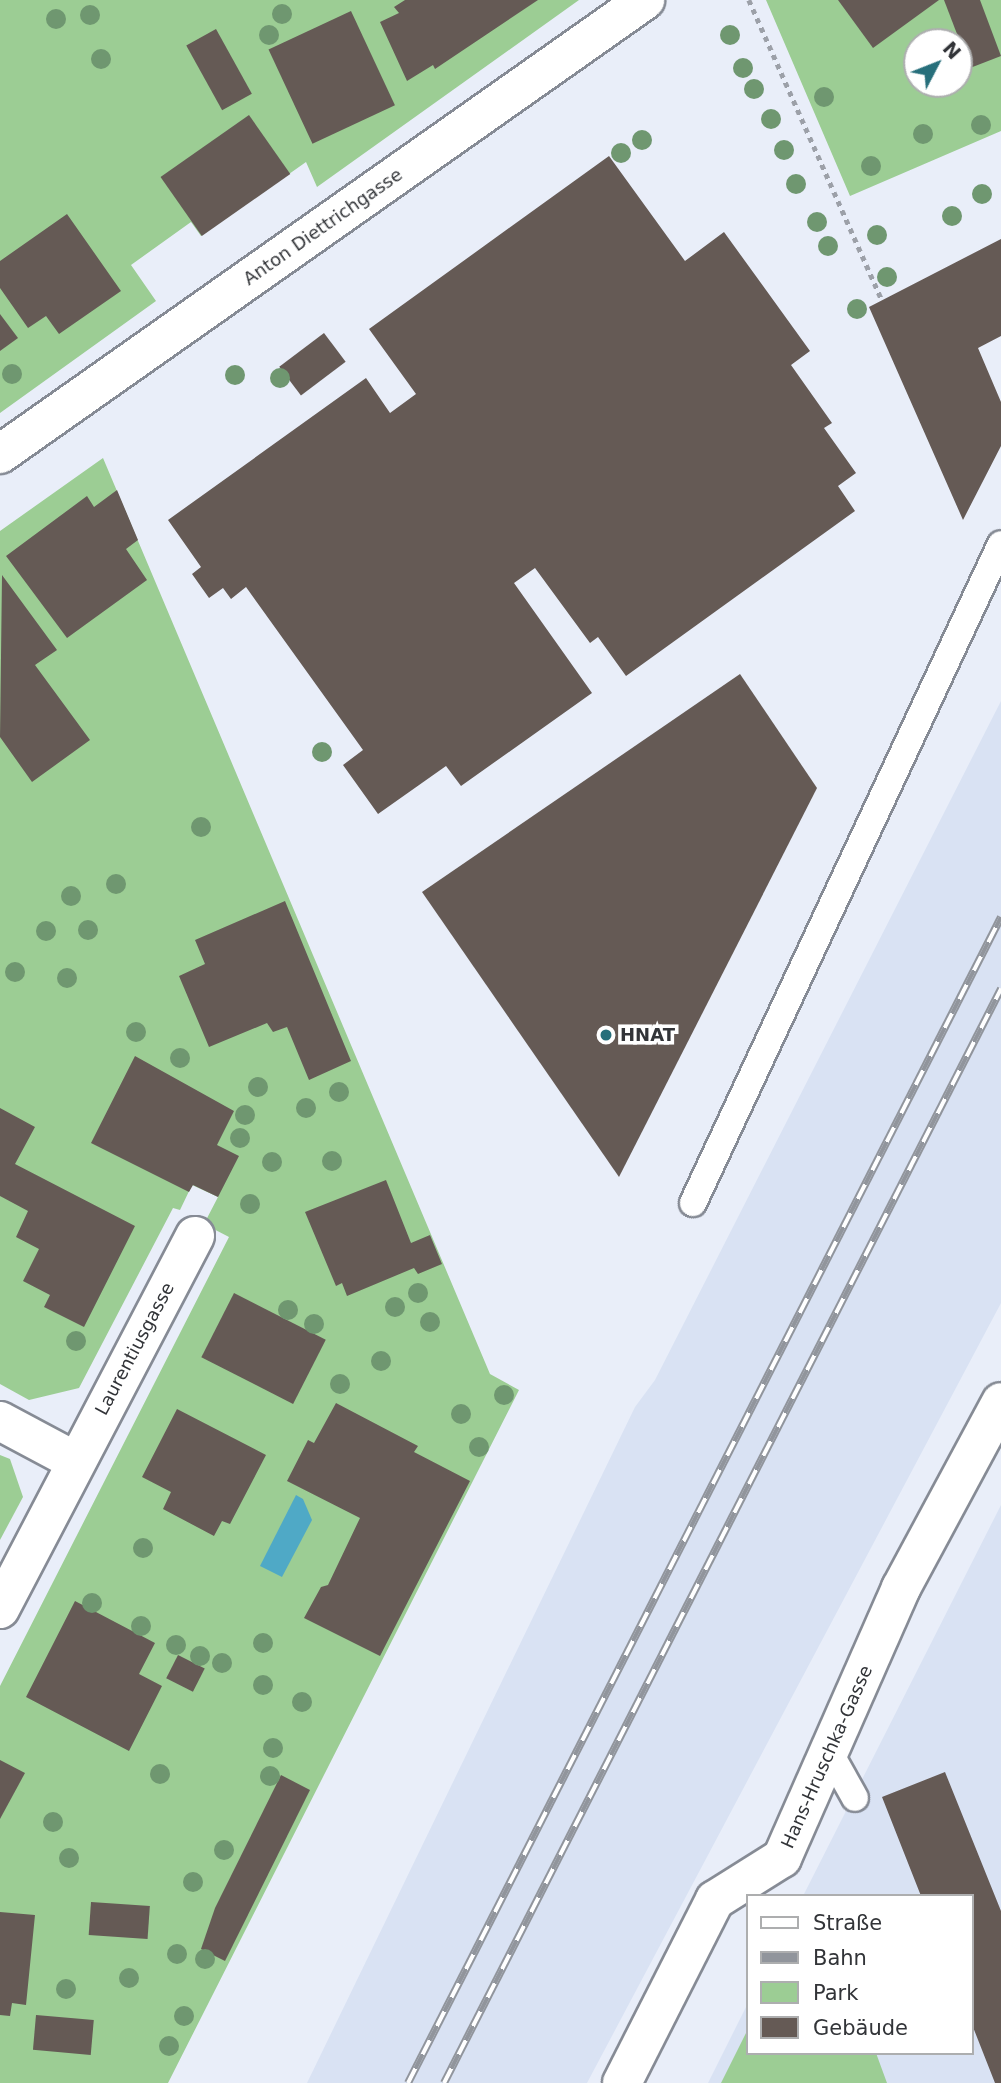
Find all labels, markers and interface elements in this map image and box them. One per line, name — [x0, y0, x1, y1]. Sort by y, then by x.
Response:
north arrow — [903, 28, 973, 98]
text: N — [939, 37, 966, 64]
street label: Anton Diettrichgasse — [239, 164, 407, 290]
place label: HNAT — [620, 1024, 675, 1046]
marker: HNAT — [598, 1027, 614, 1043]
street label: Laurentiusgasse — [91, 1279, 179, 1419]
street label: Hans-Hruschka-Gasse — [777, 1662, 877, 1852]
legend — [746, 1894, 973, 2055]
text: Straße — [813, 1911, 882, 1935]
text: Bahn — [813, 1946, 867, 1970]
text: Park — [813, 1981, 858, 2005]
text: Gebäude — [813, 2016, 908, 2040]

